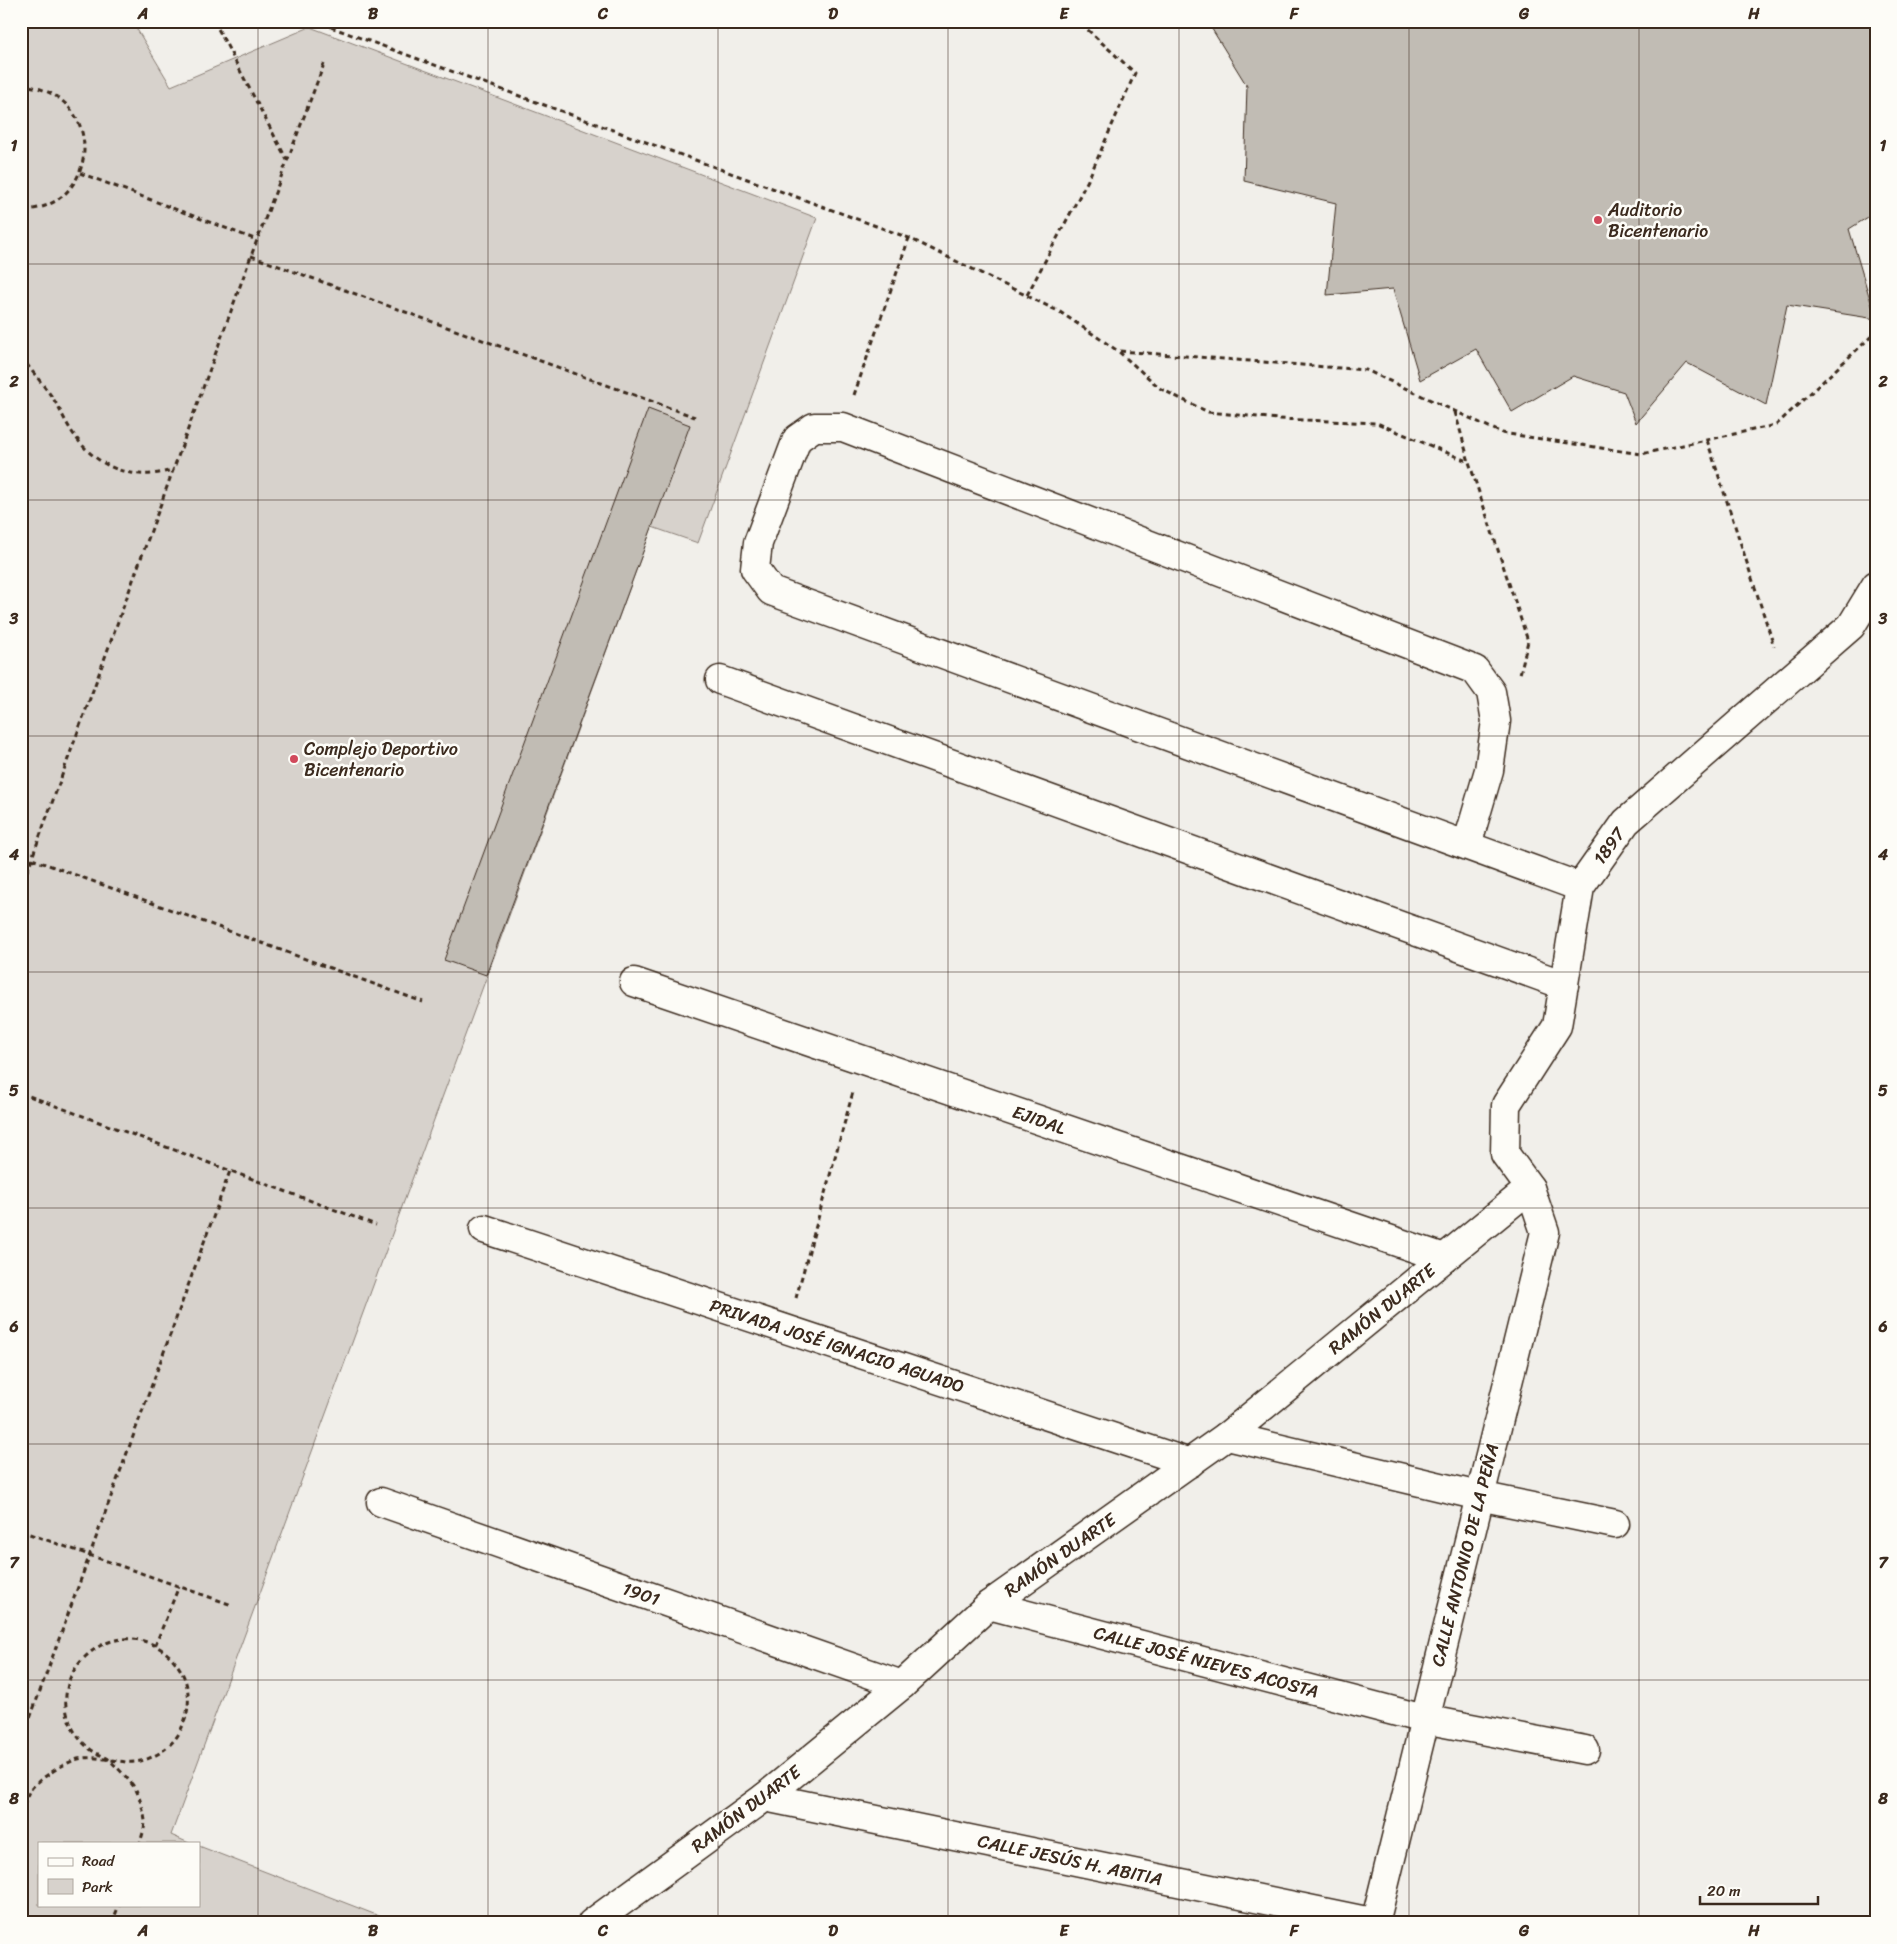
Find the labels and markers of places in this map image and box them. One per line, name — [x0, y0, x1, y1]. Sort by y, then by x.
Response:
place label: Auditorio Bicentenario — [1607, 194, 1708, 247]
marker: Auditorio Bicentenario — [1592, 214, 1604, 226]
place label: Complejo Deportivo Bicentenario — [304, 733, 458, 786]
marker: Complejo Deportivo Bicentenario — [288, 753, 300, 765]

